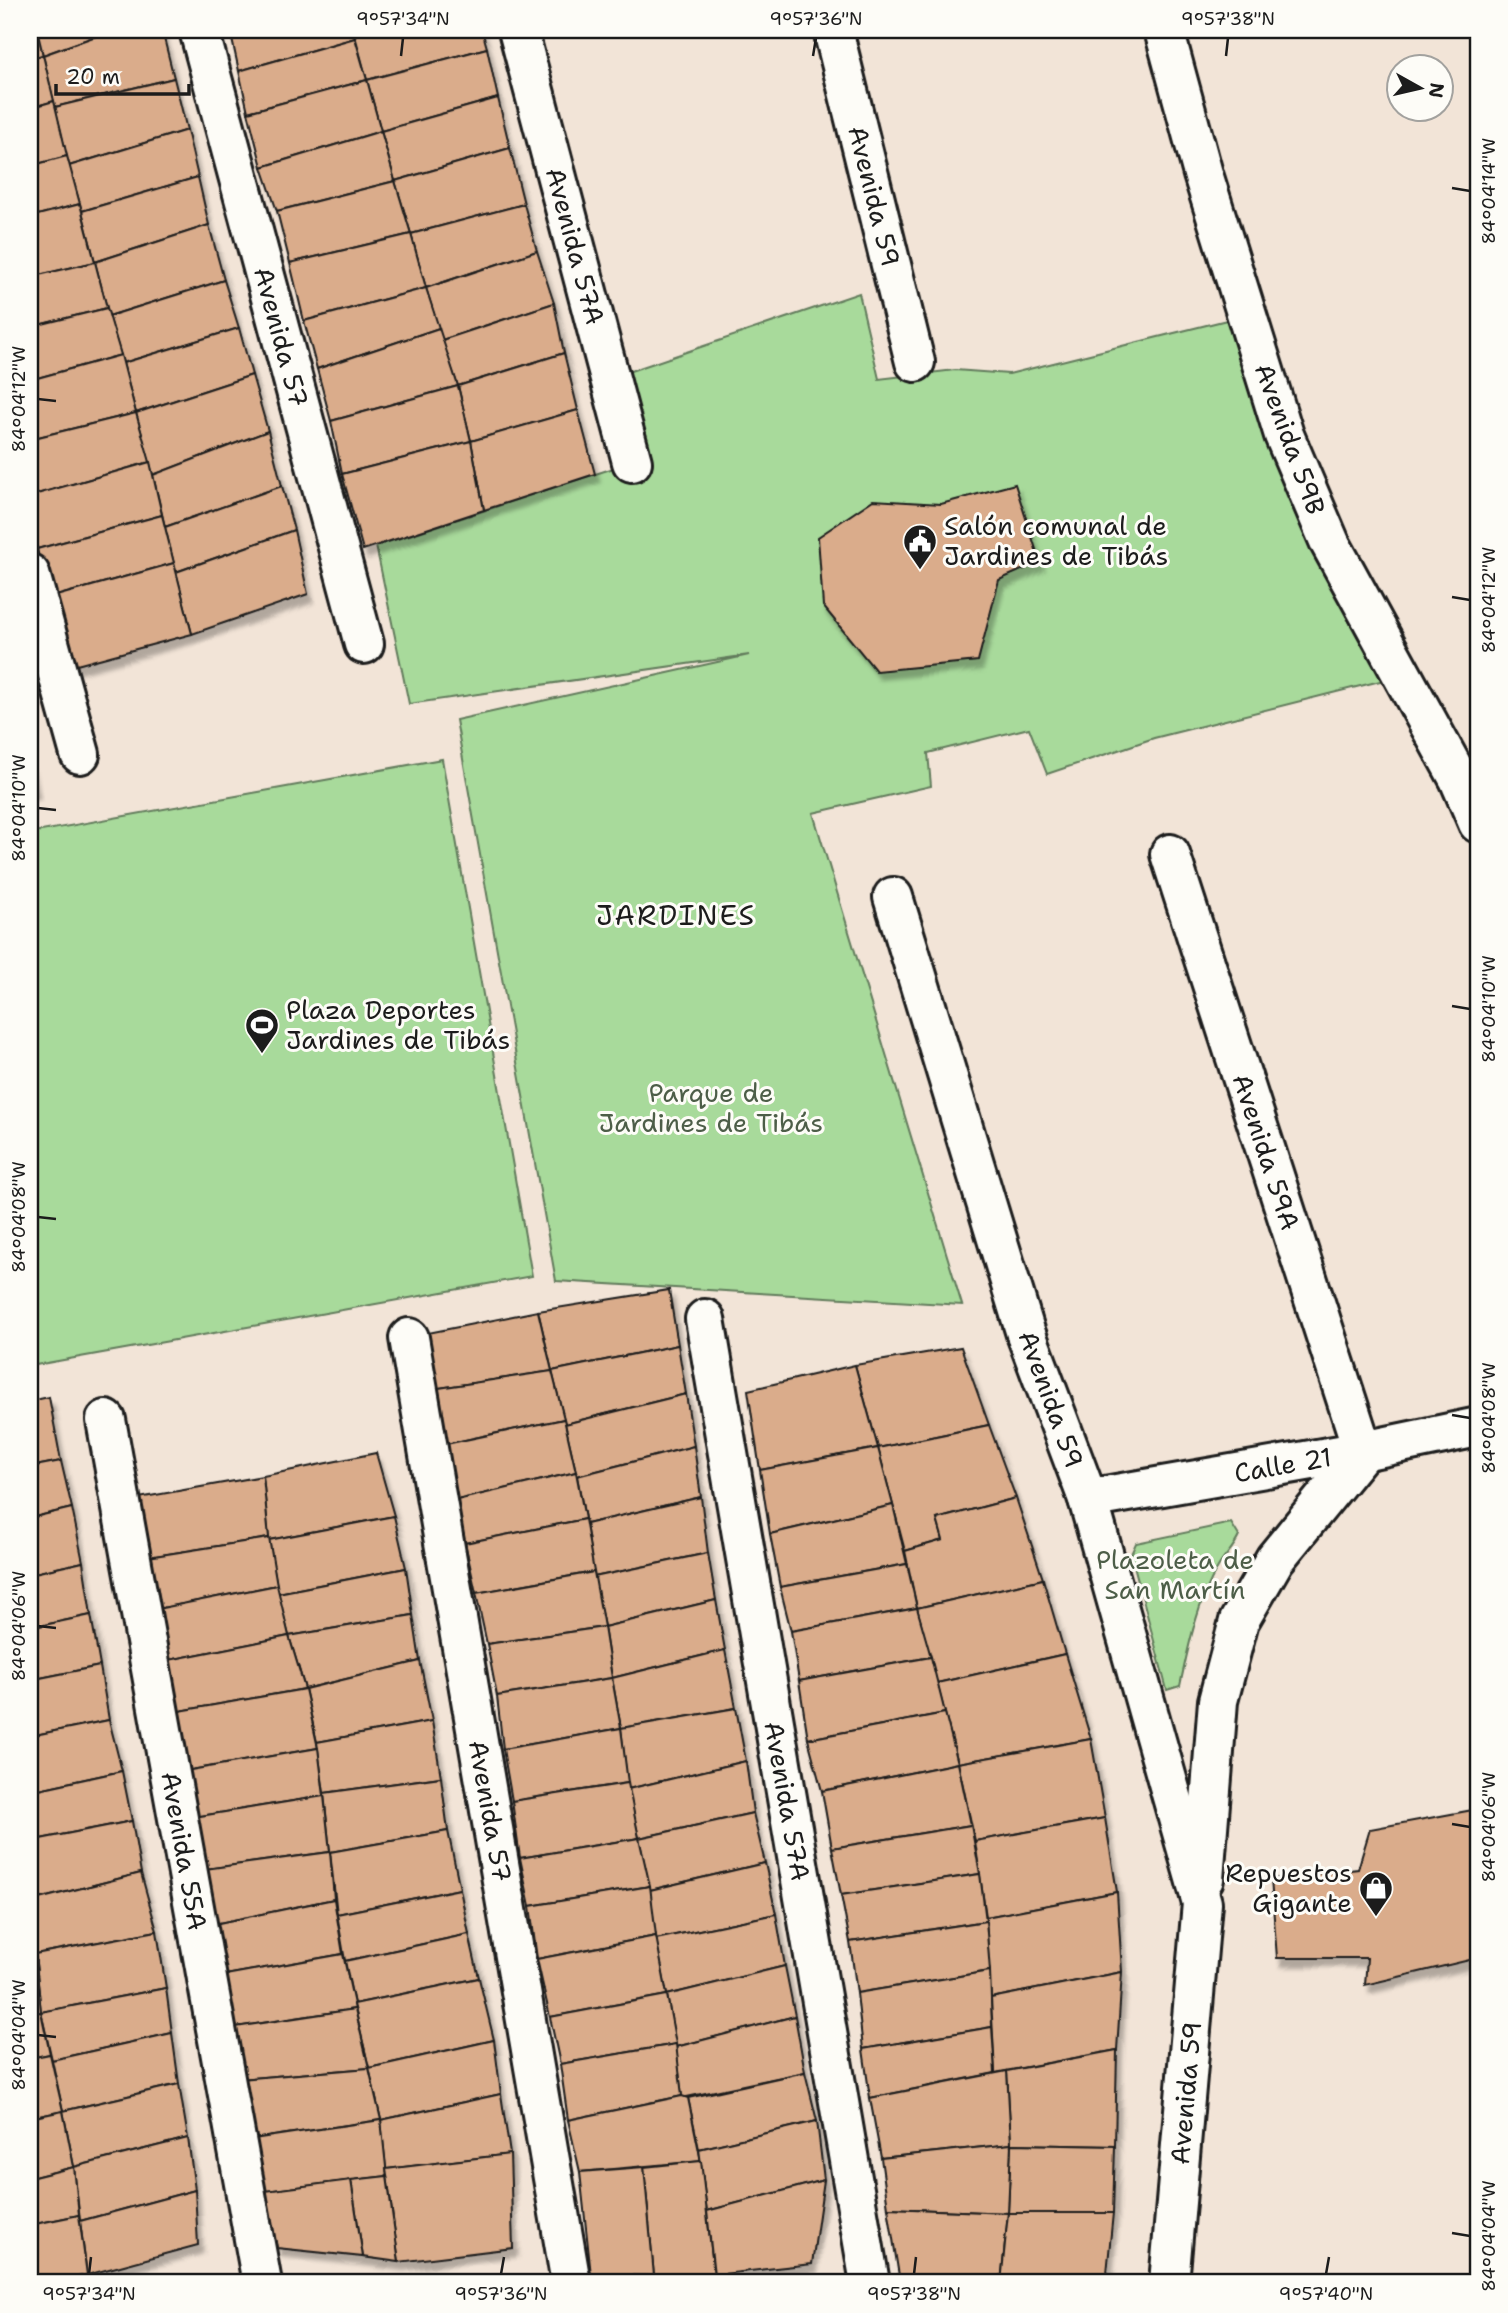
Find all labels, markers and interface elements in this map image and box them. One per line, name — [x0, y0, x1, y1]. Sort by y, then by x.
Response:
text: 9°57'34"N — [356, 7, 450, 31]
text: 9°57'36"N — [769, 7, 863, 31]
text: 9°57'38"N — [1181, 7, 1275, 31]
scale bar — [56, 52, 189, 96]
north arrow — [1386, 52, 1456, 122]
text: 20 m — [66, 63, 120, 91]
text: N — [1423, 81, 1450, 99]
street label: Avenida 59 — [840, 122, 909, 270]
text: 84°04'14"W — [1477, 138, 1501, 244]
street label: Avenida 57A — [538, 163, 613, 328]
street label: Avenida 57 — [246, 263, 317, 411]
text: 84°04'12"W — [7, 346, 31, 452]
street label: Avenida 59B — [1247, 358, 1334, 519]
place label: Salón comunal de Jardines de Tibás — [944, 508, 1168, 573]
public building icon: Salón comunal de Jardines de Tibás — [901, 522, 939, 571]
text: 84°04'12"W — [1477, 547, 1501, 653]
text: 84°04'10"W — [7, 754, 31, 862]
district label: JARDINES — [596, 896, 756, 934]
text: 84°04'10"W — [1477, 955, 1501, 1063]
place label: Plaza Deportes Jardines de Tibás — [286, 992, 510, 1057]
sports icon: Plaza Deportes Jardines de Tibás — [243, 1006, 281, 1055]
street label: Avenida 59A — [1225, 1069, 1308, 1235]
park label: Parque de Jardines de Tibás — [599, 1075, 823, 1140]
text: 84°04'08"W — [7, 1161, 31, 1273]
street label: Avenida 59 — [1010, 1325, 1092, 1472]
text: 84°04'08"W — [1477, 1362, 1501, 1474]
street label: Calle 21 — [1231, 1439, 1334, 1490]
park label: Plazoleta de San Martín — [1096, 1542, 1254, 1607]
text: 84°04'06"W — [7, 1571, 31, 1681]
street label: Avenida 57A — [756, 1718, 819, 1883]
street label: Avenida 57 — [461, 1737, 520, 1885]
street label: Avenida 55A — [153, 1769, 216, 1933]
text: 84°04'06"W — [1477, 1772, 1501, 1882]
place label: Repuestos Gigante — [1225, 1855, 1352, 1920]
shop icon: Repuestos Gigante — [1357, 1869, 1395, 1918]
text: 84°04'04"W — [7, 1979, 31, 2091]
street label: Avenida 59 — [1162, 2020, 1209, 2166]
text: 84°04'04"W — [1477, 2180, 1501, 2292]
text: 9°57'34"N — [42, 2282, 136, 2306]
text: 9°57'36"N — [454, 2282, 548, 2306]
text: 9°57'38"N — [867, 2282, 961, 2306]
text: 9°57'40"N — [1279, 2282, 1373, 2306]

